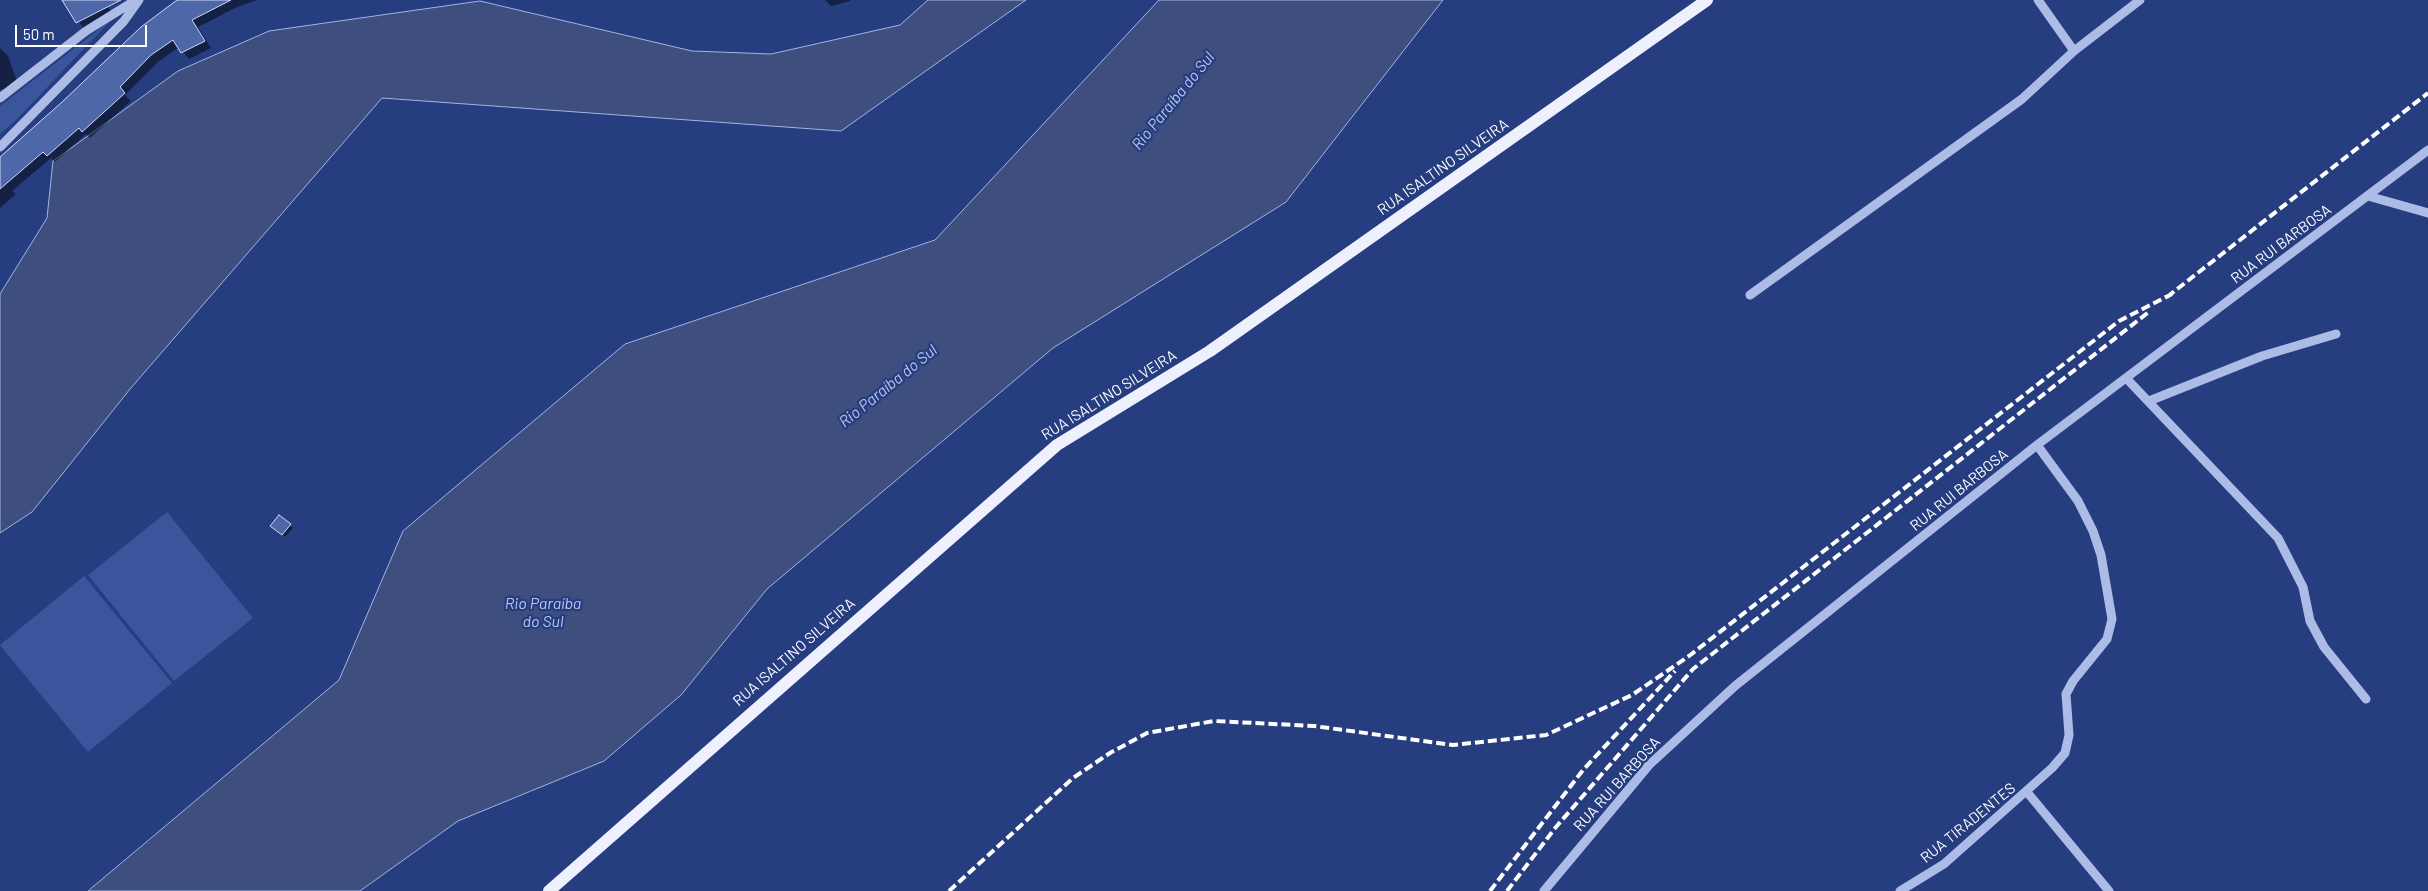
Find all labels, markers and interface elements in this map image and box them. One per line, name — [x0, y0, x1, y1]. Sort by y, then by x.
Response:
scale bar — [18, 15, 150, 47]
text: 50 m — [23, 25, 55, 43]
water label: Rio Paraíba do Sul — [1128, 48, 1218, 154]
street label: RUA ISALTINO SILVEIRA — [1374, 115, 1512, 219]
street label: RUA RUI BARBOSA — [2227, 201, 2335, 287]
water label: Rio Paraíba do Sul — [835, 341, 941, 431]
street label: RUA ISALTINO SILVEIRA — [1038, 346, 1180, 444]
street label: RUA RUI BARBOSA — [1906, 445, 2012, 535]
water label: Rio Paraíba do Sul — [505, 594, 581, 632]
street label: RUA ISALTINO SILVEIRA — [729, 594, 859, 710]
street label: RUA RUI BARBOSA — [1570, 733, 1664, 835]
street label: RUA TIRADENTES — [1917, 779, 2019, 867]

